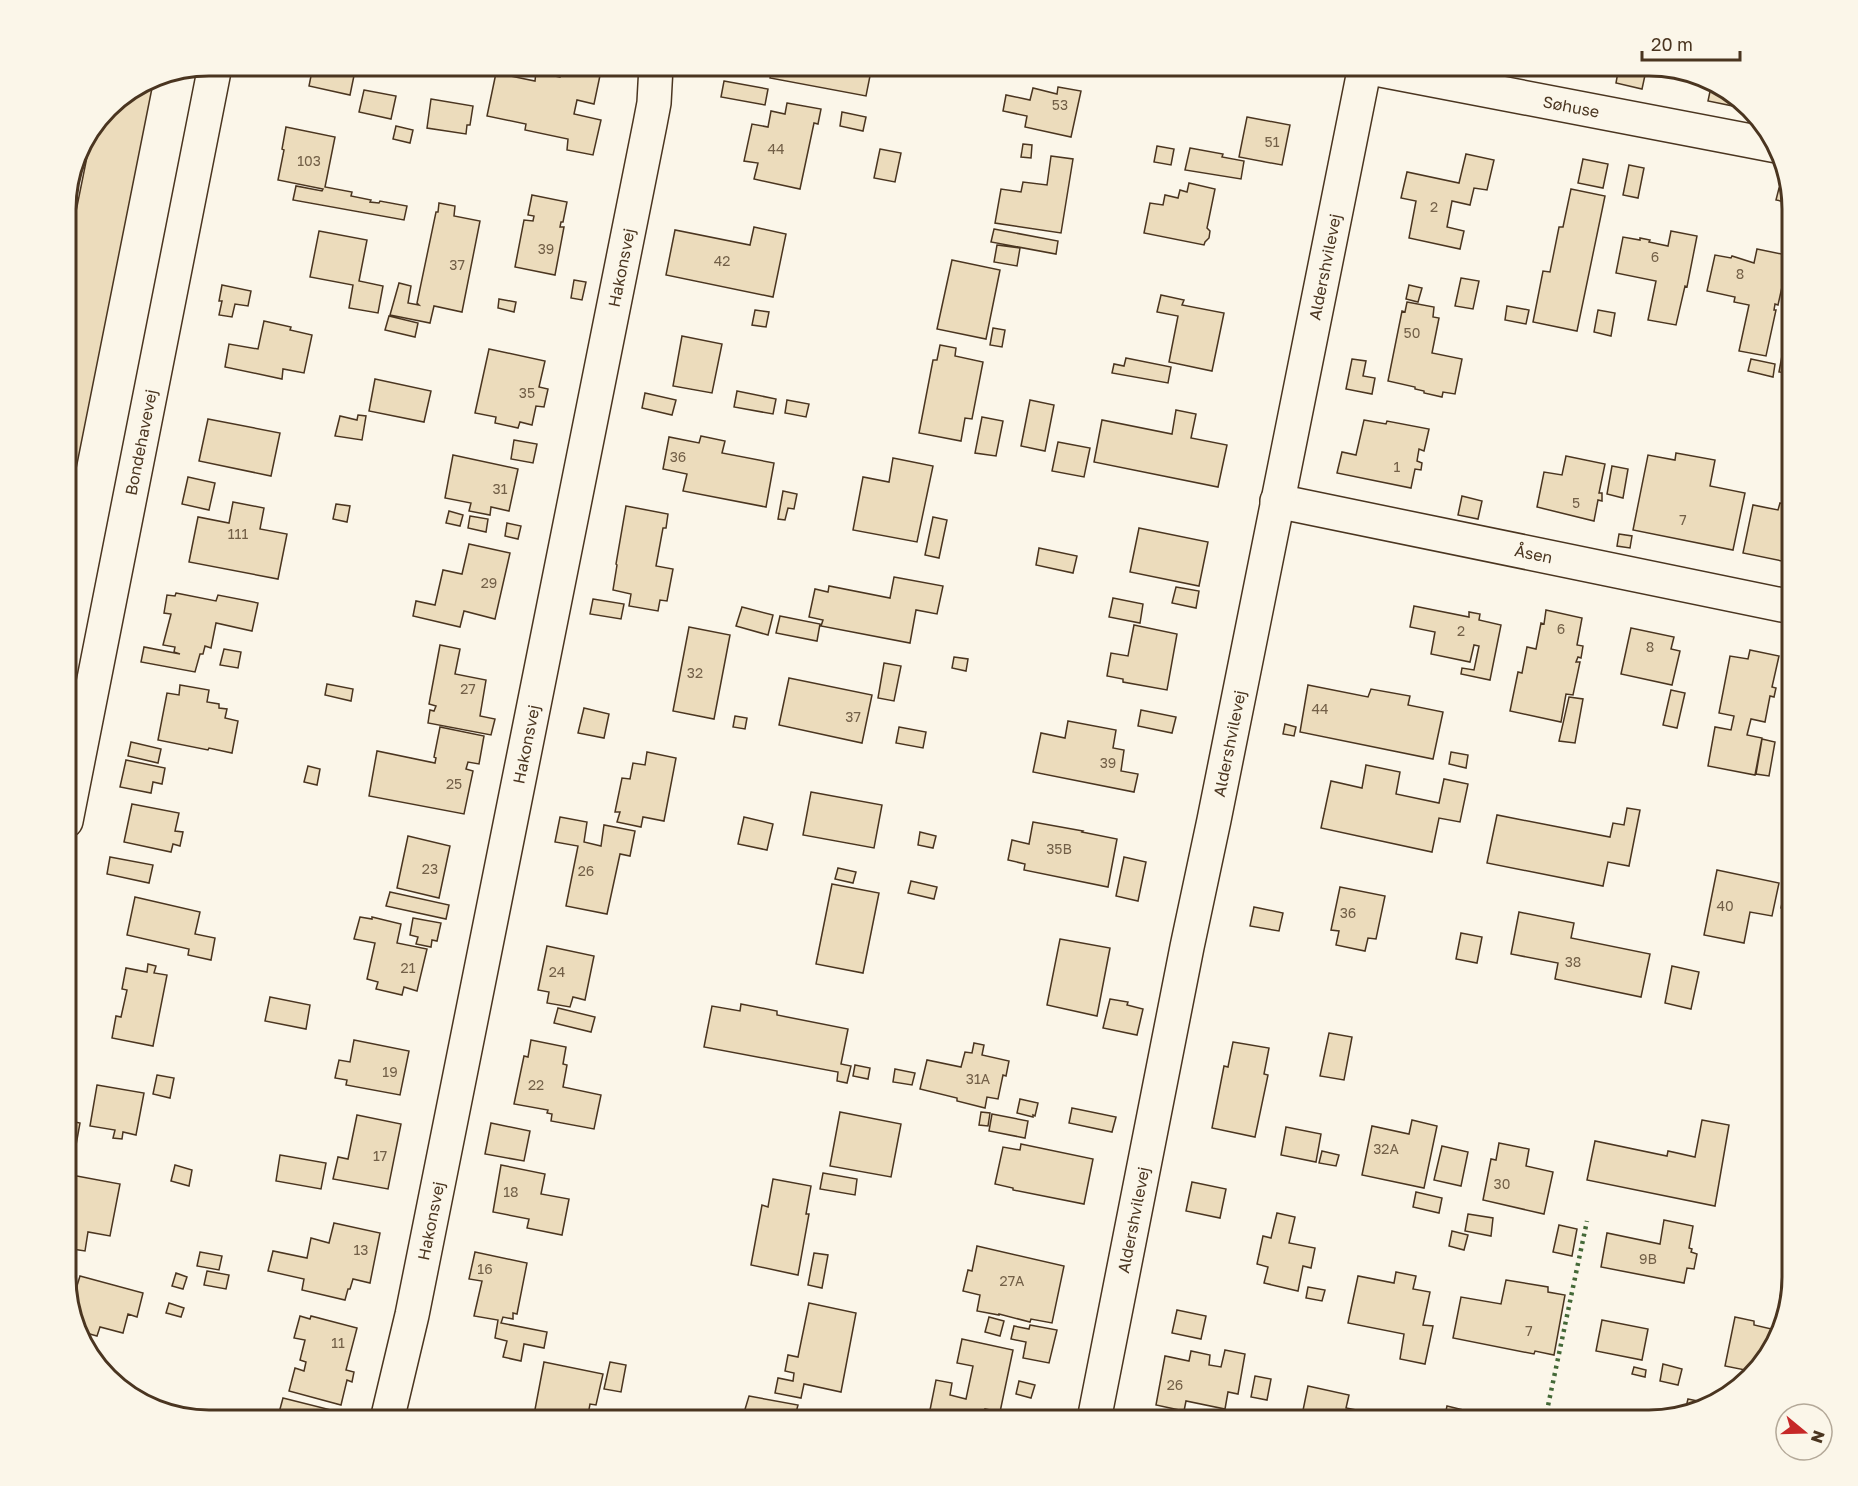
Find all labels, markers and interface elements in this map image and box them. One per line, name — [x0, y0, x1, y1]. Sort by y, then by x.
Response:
scale bar — [1642, 24, 1740, 62]
text: 20 m — [1651, 33, 1693, 55]
street label: Søhuse — [1541, 91, 1601, 122]
house number: 53 — [1052, 96, 1068, 113]
house number: 51 — [1265, 133, 1280, 150]
house number: 44 — [767, 140, 785, 157]
house number: 103 — [297, 152, 321, 169]
house number: 2 — [1430, 198, 1438, 215]
street label: Aldershvilevej — [1304, 212, 1345, 322]
street label: Hakonsvej — [604, 226, 639, 309]
house number: 39 — [538, 240, 554, 257]
house number: 6 — [1651, 248, 1659, 265]
house number: 42 — [714, 252, 730, 269]
house number: 37 — [449, 256, 465, 273]
house number: 8 — [1736, 265, 1744, 282]
house number: 50 — [1404, 324, 1420, 341]
house number: 35 — [519, 384, 535, 401]
street label: Bondehavevej — [120, 388, 161, 497]
house number: 36 — [670, 448, 686, 465]
house number: 1 — [1394, 458, 1401, 475]
house number: 31 — [493, 480, 508, 497]
house number: 5 — [1572, 494, 1580, 511]
house number: 7 — [1679, 511, 1687, 528]
house number: 111 — [228, 525, 248, 542]
street label: Åsen — [1513, 540, 1554, 567]
house number: 29 — [481, 574, 497, 591]
house number: 6 — [1557, 620, 1565, 637]
house number: 2 — [1457, 622, 1465, 639]
house number: 8 — [1646, 638, 1654, 655]
house number: 32 — [687, 664, 703, 681]
house number: 27 — [460, 680, 476, 697]
street label: Aldershvilevej — [1209, 688, 1250, 798]
house number: 44 — [1311, 700, 1329, 717]
street label: Hakonsvej — [508, 703, 544, 785]
house number: 37 — [845, 708, 861, 725]
house number: 39 — [1100, 754, 1116, 771]
house number: 25 — [446, 775, 462, 792]
house number: 35B — [1046, 840, 1072, 857]
house number: 23 — [422, 860, 438, 877]
house number: 26 — [578, 862, 594, 879]
house number: 40 — [1716, 897, 1734, 914]
house number: 36 — [1340, 904, 1356, 921]
house number: 38 — [1565, 953, 1581, 970]
house number: 21 — [401, 959, 416, 976]
house number: 24 — [549, 963, 565, 980]
house number: 19 — [382, 1063, 398, 1080]
house number: 31A — [966, 1070, 991, 1087]
house number: 22 — [528, 1076, 544, 1093]
house number: 32A — [1373, 1140, 1399, 1157]
house number: 17 — [373, 1147, 387, 1164]
street label: Aldershvilevej — [1113, 1165, 1154, 1275]
house number: 30 — [1494, 1175, 1510, 1192]
street label: Hakonsvej — [413, 1180, 448, 1262]
house number: 18 — [503, 1183, 519, 1200]
house number: 13 — [354, 1241, 368, 1258]
house number: 9B — [1639, 1250, 1657, 1267]
house number: 16 — [477, 1260, 493, 1277]
house number: 27A — [1000, 1272, 1025, 1289]
house number: 7 — [1525, 1322, 1533, 1339]
house number: 11 — [331, 1334, 345, 1351]
house number: 26 — [1167, 1376, 1183, 1393]
north arrow — [1774, 1402, 1834, 1462]
text: N — [1807, 1428, 1830, 1446]

